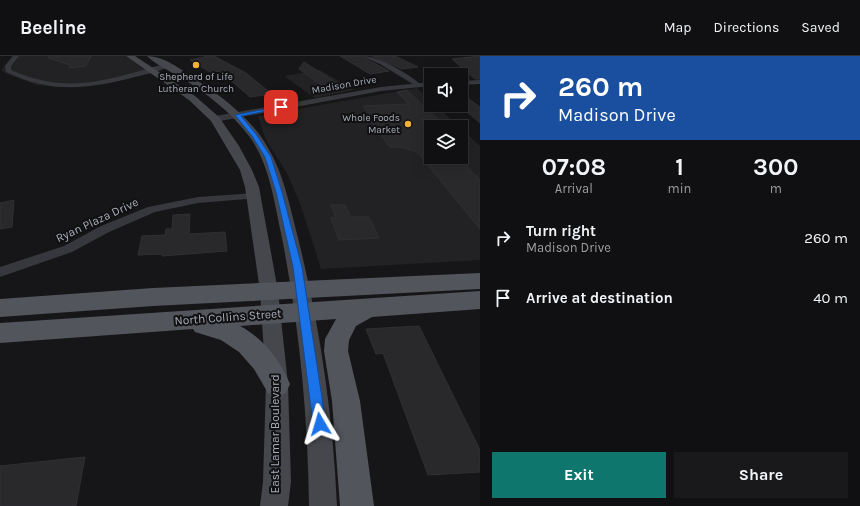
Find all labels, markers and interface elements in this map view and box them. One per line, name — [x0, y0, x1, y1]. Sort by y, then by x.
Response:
text: Beeline — [20, 17, 86, 39]
text: Map — [664, 19, 692, 36]
text: Directions — [714, 19, 779, 36]
text: Saved — [801, 19, 840, 36]
marker: Shepherd of Life Lutheran Church — [191, 60, 201, 70]
map controls — [424, 68, 468, 164]
button: sound — [424, 68, 468, 112]
text: 260 m — [558, 70, 643, 103]
place label: Shepherd of Life Lutheran Church — [158, 71, 234, 95]
icon: right — [492, 72, 544, 124]
street label: Madison Drive — [311, 73, 377, 97]
pin — [264, 90, 298, 124]
icon: arrive — [270, 96, 292, 118]
text: Madison Drive — [558, 104, 676, 126]
place label: Whole Foods Market — [342, 112, 400, 136]
marker: Whole Foods Market — [403, 119, 413, 129]
button: layers — [424, 120, 468, 164]
text: 07:08 — [542, 153, 606, 181]
text: 1 — [675, 153, 684, 181]
text: 300 — [753, 153, 798, 181]
text: Arrival — [555, 181, 593, 196]
text: min — [668, 181, 691, 196]
text: m — [770, 181, 782, 196]
street label: Ryan Plaza Drive — [54, 195, 140, 245]
text: Turn right — [526, 222, 596, 240]
icon: right — [492, 227, 514, 249]
text: 260 m — [804, 229, 848, 247]
text: Madison Drive — [526, 240, 611, 255]
icon: arrive — [492, 287, 514, 309]
text: Arrive at destination — [526, 289, 673, 307]
text: 40 m — [813, 289, 848, 307]
street label: North Collins Street — [174, 306, 282, 328]
street label: East Lamar Boulevard — [268, 374, 282, 494]
position arrow — [299, 403, 341, 445]
button: Exit — [492, 452, 666, 498]
button: Share — [674, 452, 848, 498]

